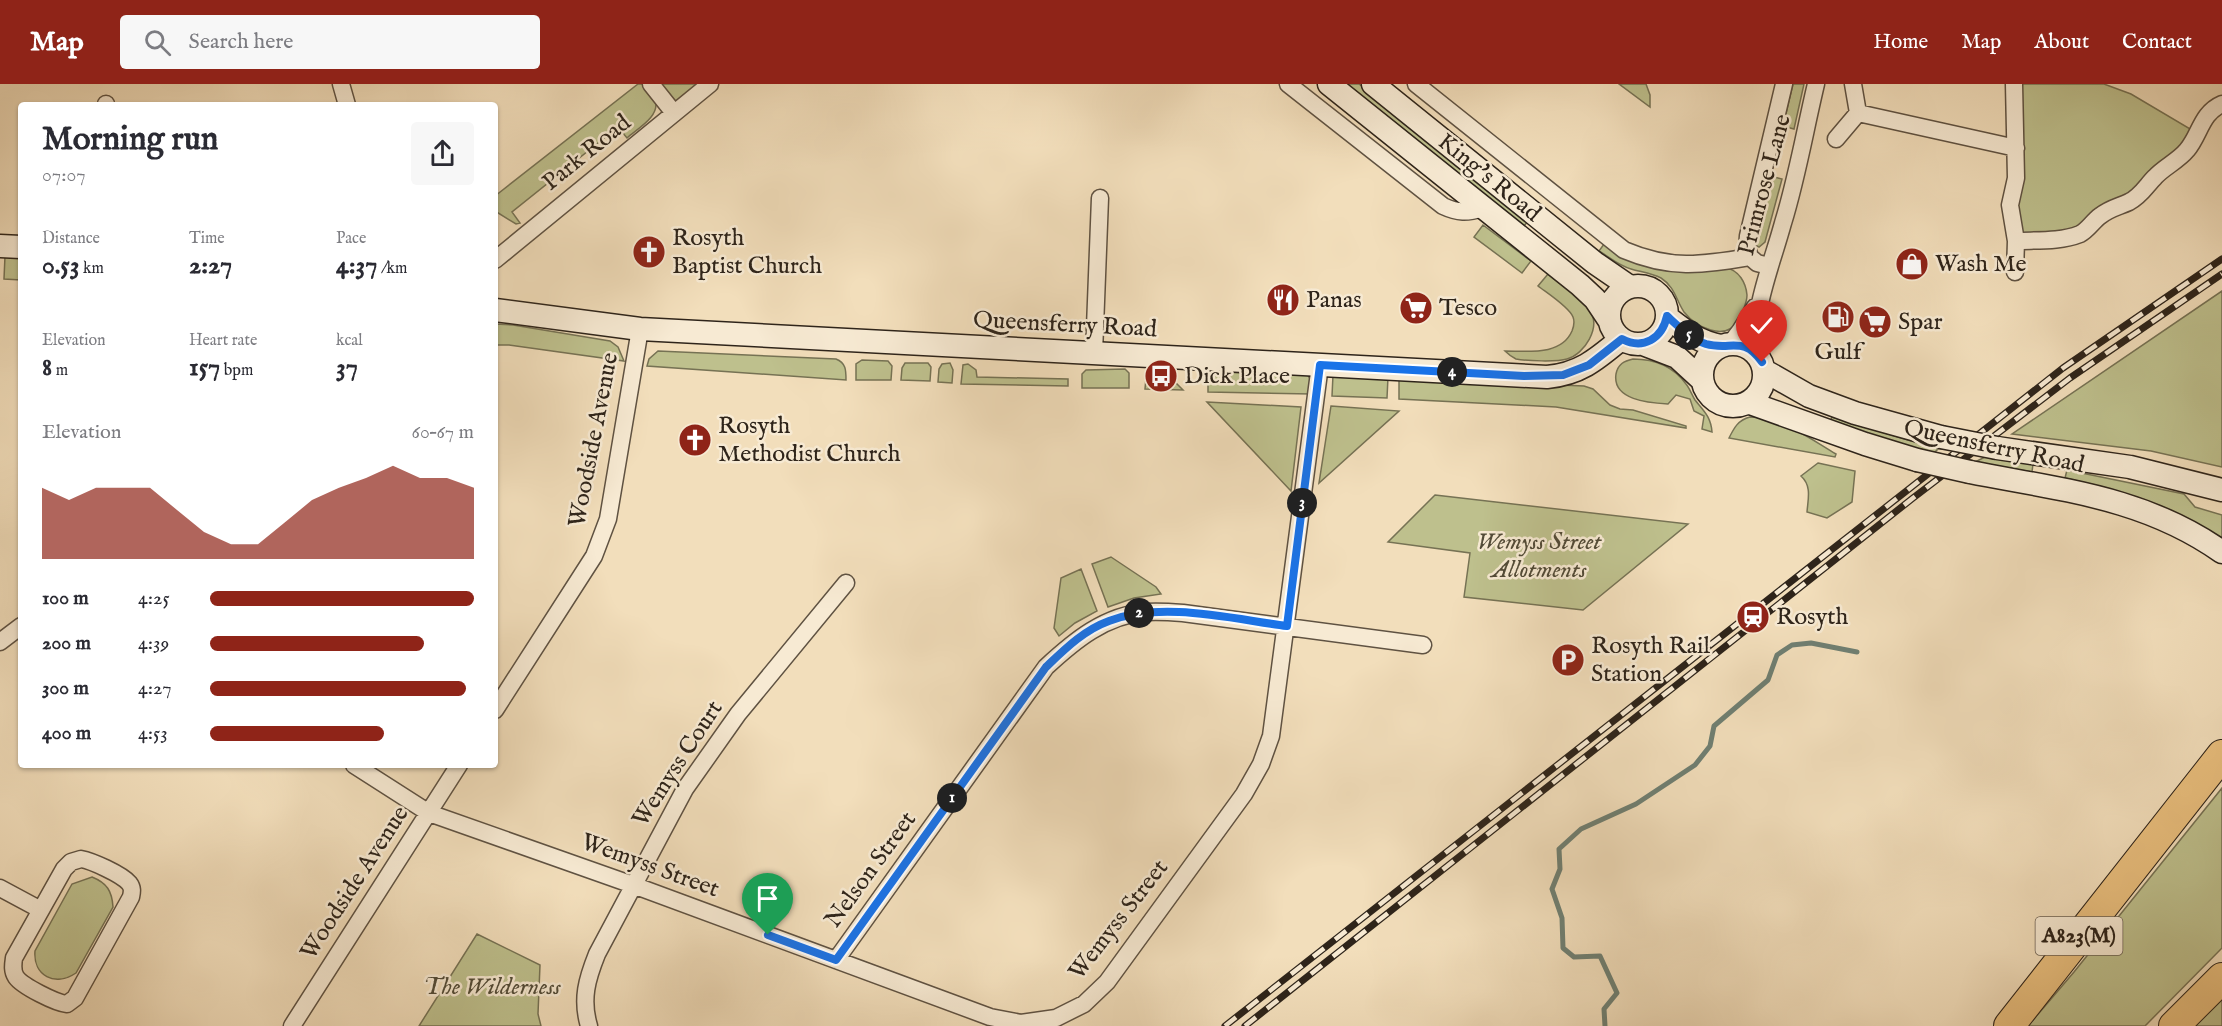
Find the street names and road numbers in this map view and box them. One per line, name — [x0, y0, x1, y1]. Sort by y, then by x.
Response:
street label: Park Road — [536, 108, 638, 198]
street label: Primrose Lane — [1731, 111, 1799, 259]
street label: King's Road — [1431, 127, 1547, 229]
street label: Queensferry Road — [972, 305, 1158, 345]
street label: Woodside Avenue — [562, 350, 626, 530]
street label: Queensferry Road — [1901, 413, 2087, 481]
street label: Wemyss Court — [626, 695, 730, 833]
street label: Woodside Avenue — [294, 800, 416, 966]
street label: Nelson Street — [818, 806, 924, 934]
street label: Wemyss Street — [577, 827, 723, 905]
street label: Wemyss Street — [1062, 853, 1176, 987]
road number: A823(M) — [2036, 917, 2122, 955]

